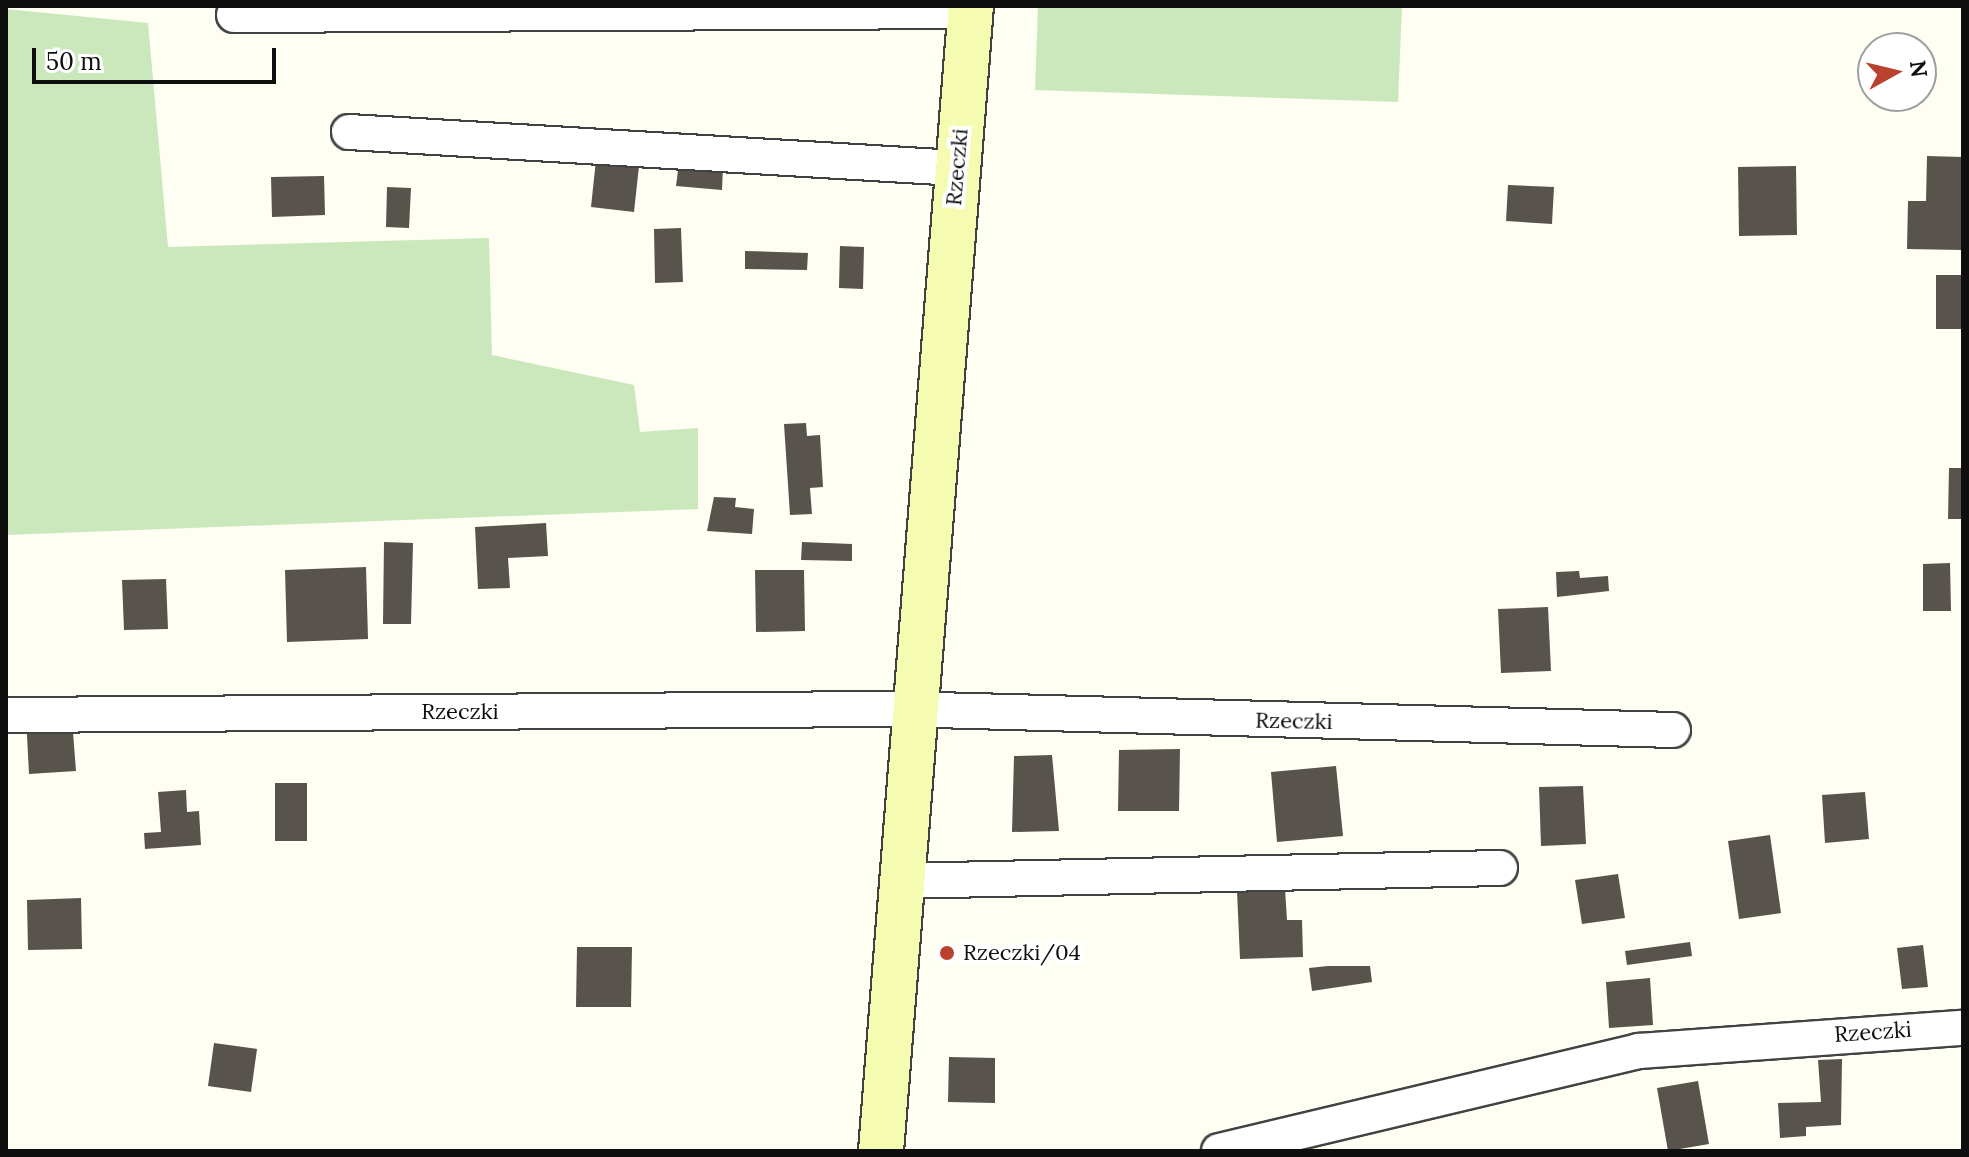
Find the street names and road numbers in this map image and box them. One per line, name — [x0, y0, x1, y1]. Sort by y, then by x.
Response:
street label: Rzeczki — [940, 127, 974, 207]
street label: Rzeczki — [421, 699, 499, 725]
street label: Rzeczki — [1255, 707, 1333, 735]
street label: Rzeczki — [1833, 1016, 1913, 1048]

